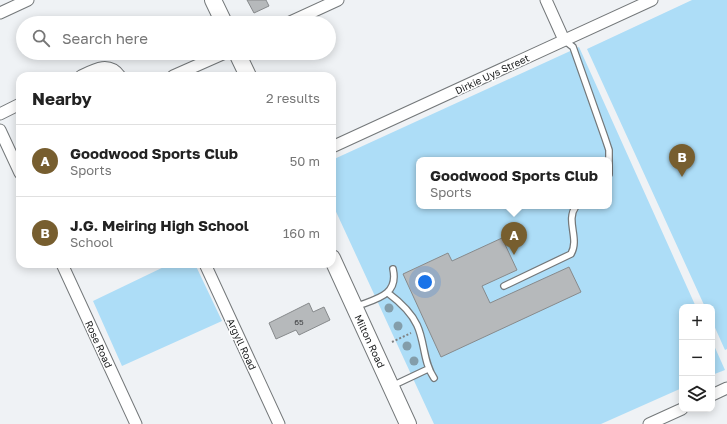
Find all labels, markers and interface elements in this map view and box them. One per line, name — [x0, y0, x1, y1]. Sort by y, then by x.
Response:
search box — [16, 16, 336, 60]
icon: search — [30, 27, 52, 49]
text: Search here — [62, 29, 148, 47]
street label: Dirkie Uys Street — [453, 52, 531, 96]
text: Nearby — [32, 88, 92, 109]
text: 2 results — [266, 90, 320, 106]
text: Goodwood Sports Club — [70, 144, 238, 162]
pin: B — [669, 144, 695, 177]
text: A — [40, 153, 50, 169]
text: 50 m — [290, 153, 320, 169]
popup — [416, 157, 612, 209]
text: Sports — [70, 162, 112, 178]
text: Goodwood Sports Club — [430, 166, 598, 184]
text: Sports — [430, 184, 472, 200]
text: J.G. Meiring High School — [70, 216, 249, 234]
pin: A — [501, 222, 527, 255]
text: B — [40, 225, 50, 241]
text: 160 m — [283, 225, 320, 241]
text: School — [70, 234, 113, 250]
your location — [415, 272, 435, 292]
map controls — [679, 304, 715, 412]
button: + — [679, 304, 715, 340]
street label: Milton Road — [352, 312, 388, 370]
street label: Argyll Road — [225, 316, 259, 372]
house number: 65 — [294, 317, 304, 327]
street label: Rose Road — [83, 318, 115, 370]
button: − — [679, 340, 715, 376]
button: layers — [679, 376, 715, 412]

